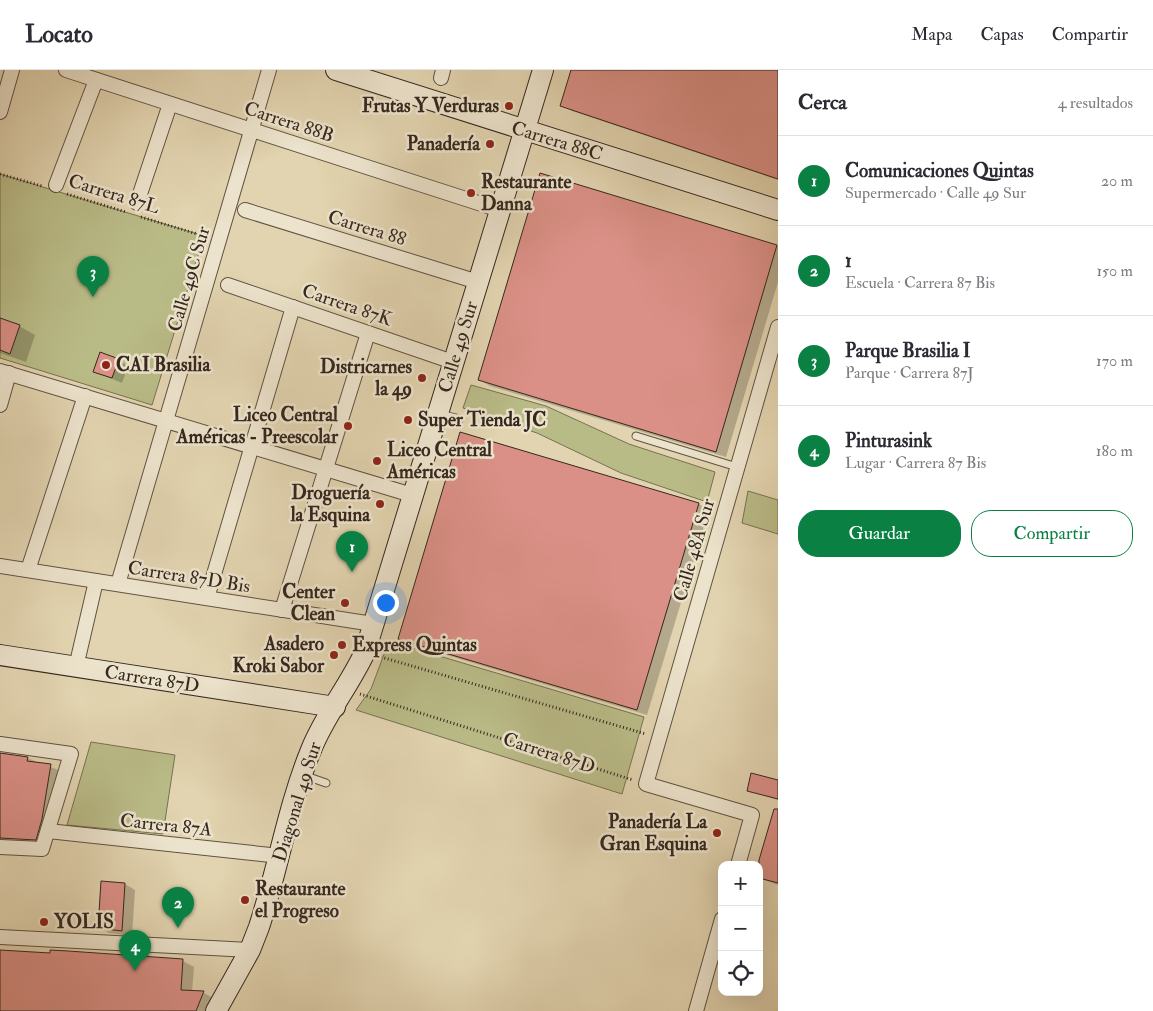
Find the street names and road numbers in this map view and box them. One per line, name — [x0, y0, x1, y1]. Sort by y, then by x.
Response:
street label: Carrera 88B — [241, 96, 337, 148]
street label: Carrera 88C — [508, 116, 606, 166]
street label: Carrera 87L — [66, 169, 163, 219]
street label: Carrera 88 — [325, 205, 409, 251]
street label: Calle 49C Sur — [163, 224, 215, 334]
street label: Carrera 87K — [299, 278, 396, 332]
street label: Calle 49 Sur — [433, 298, 483, 396]
street label: Calle 48A Sur — [668, 496, 720, 604]
street label: Carrera 87D Bis — [126, 555, 252, 599]
street label: Carrera 87D — [103, 660, 201, 698]
street label: Carrera 87D — [500, 727, 598, 779]
street label: Diagonal 49 Sur — [267, 739, 327, 865]
street label: Carrera 87A — [119, 808, 213, 842]

